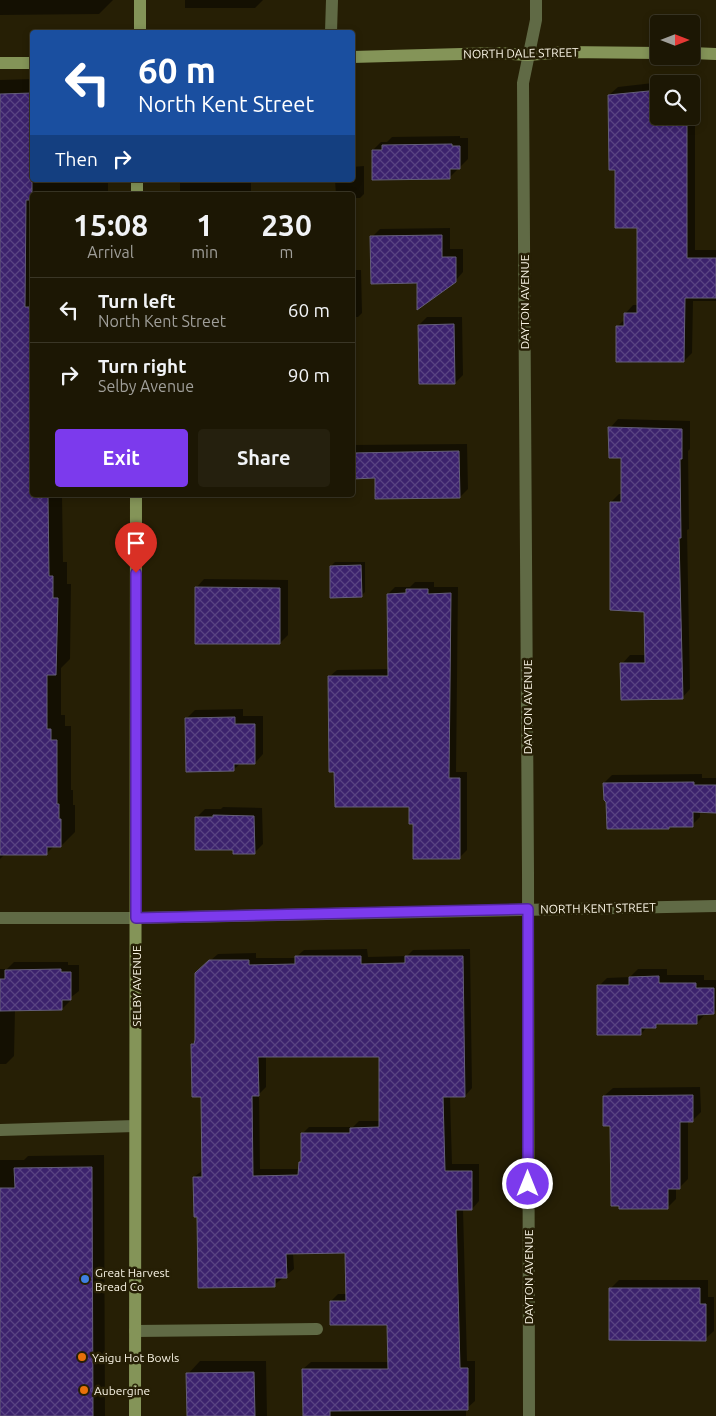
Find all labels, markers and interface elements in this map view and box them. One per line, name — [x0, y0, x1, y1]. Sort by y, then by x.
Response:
north arrow — [650, 15, 700, 65]
map controls — [650, 15, 700, 125]
street label: NORTH DALE STREET — [463, 45, 579, 61]
icon: left — [55, 50, 120, 115]
text: 60 m — [138, 50, 216, 90]
button: search — [650, 75, 700, 125]
text: North Kent Street — [138, 91, 314, 116]
icon: right — [108, 145, 136, 173]
text: Then — [55, 148, 98, 170]
text: 15:08 — [73, 208, 148, 242]
text: 1 — [196, 208, 213, 242]
text: 230 — [261, 208, 312, 242]
text: Arrival — [87, 243, 134, 261]
text: min — [191, 243, 218, 261]
text: m — [280, 243, 293, 261]
street label: DAYTON AVENUE — [518, 254, 531, 349]
text: Turn left — [98, 290, 176, 312]
icon: left — [55, 296, 83, 324]
text: 60 m — [288, 299, 330, 321]
text: North Kent Street — [98, 312, 226, 330]
text: Turn right — [98, 355, 186, 377]
icon: right — [55, 361, 83, 389]
text: 90 m — [288, 364, 330, 386]
text: Selby Avenue — [98, 377, 194, 395]
button: Exit — [55, 429, 188, 487]
button: Share — [198, 429, 330, 487]
pin — [115, 522, 157, 573]
icon: arrive — [122, 529, 150, 557]
street label: DAYTON AVENUE — [521, 659, 534, 754]
street label: NORTH KENT STREET — [540, 900, 656, 916]
street label: SELBY AVENUE — [130, 945, 143, 1027]
position arrow — [501, 1157, 553, 1209]
street label: DAYTON AVENUE — [522, 1229, 535, 1324]
place label: Great Harvest Bread Co — [95, 1266, 170, 1293]
marker: Great Harvest Bread Co — [79, 1273, 91, 1285]
marker: Yaigu Hot Bowls — [76, 1351, 88, 1363]
place label: Yaigu Hot Bowls — [92, 1351, 179, 1364]
marker: Aubergine — [78, 1384, 90, 1396]
place label: Aubergine — [94, 1384, 150, 1397]

